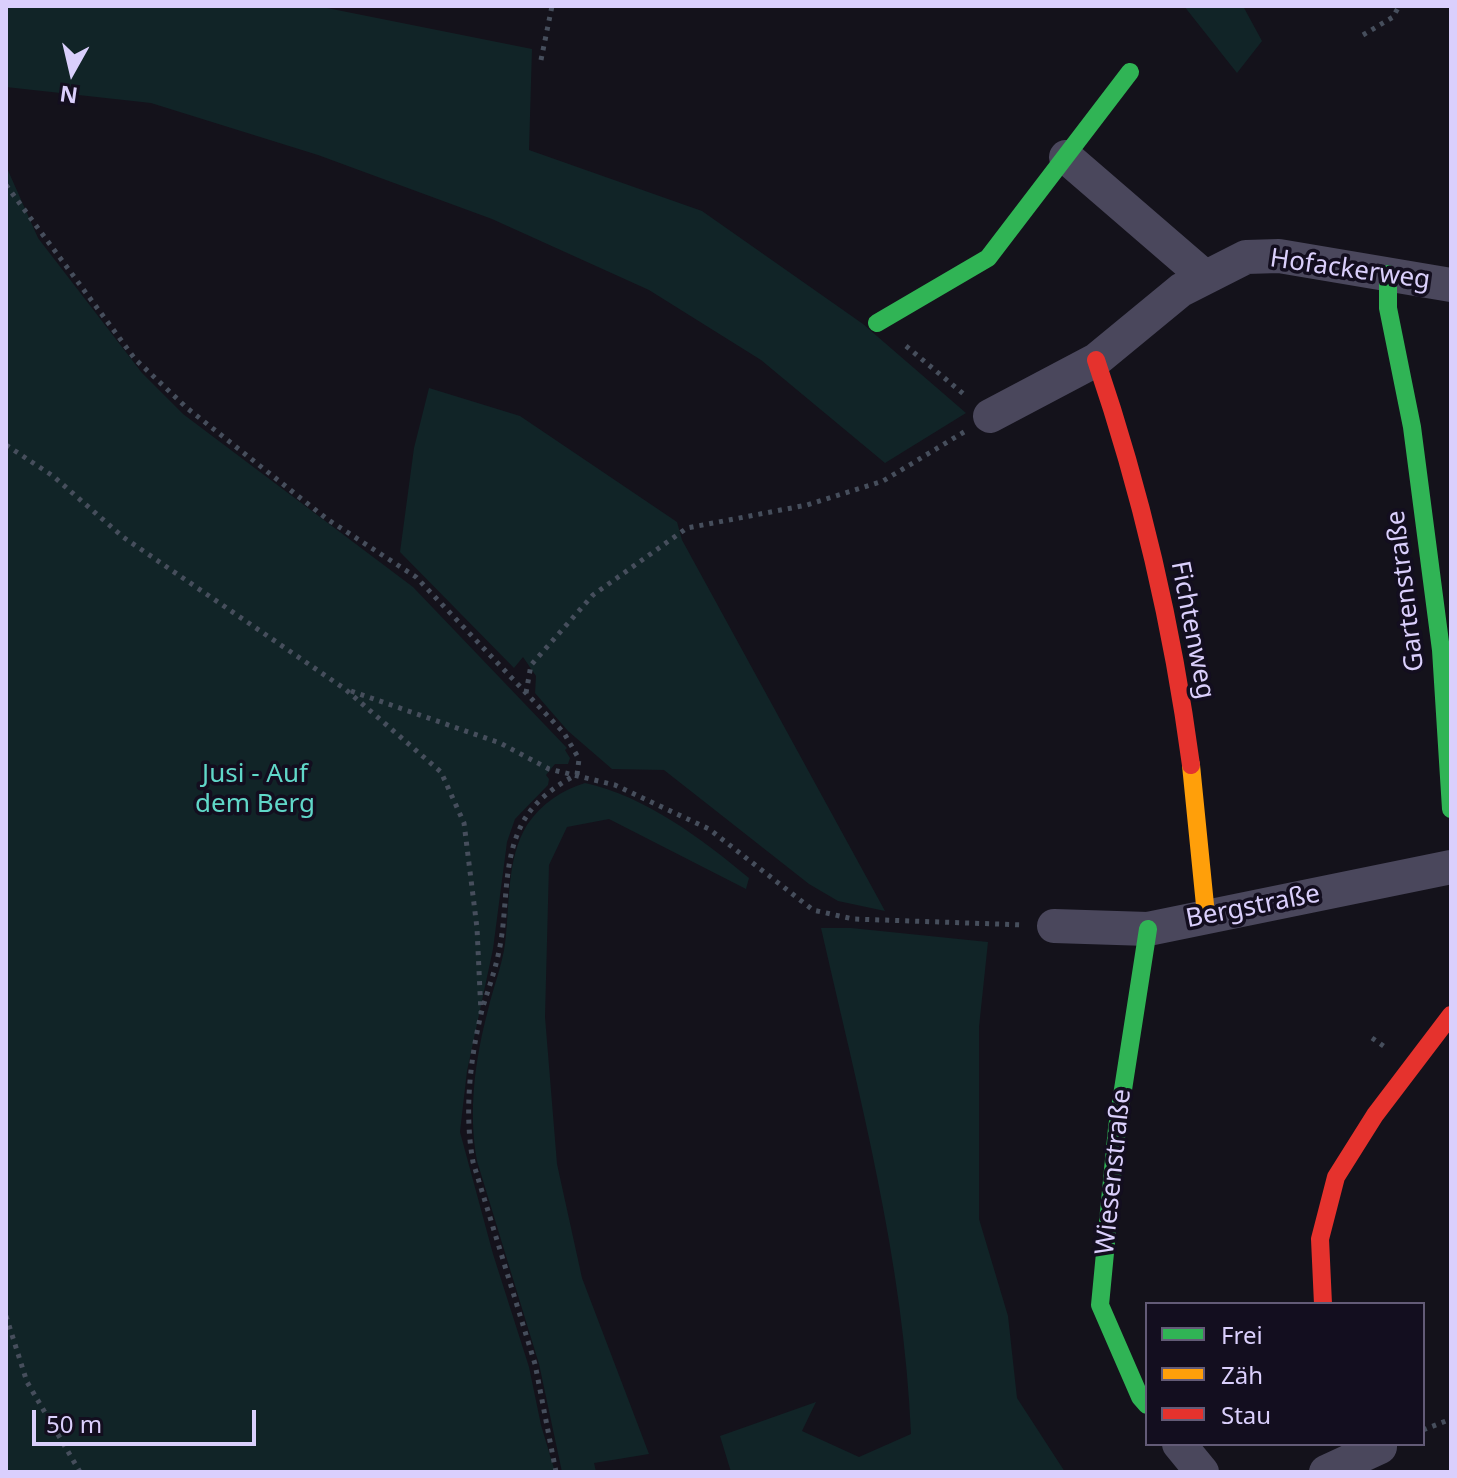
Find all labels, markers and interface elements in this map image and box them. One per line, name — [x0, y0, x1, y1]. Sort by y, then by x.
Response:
north arrow — [32, 32, 112, 112]
text: N — [58, 80, 80, 112]
street label: Hofackerweg — [1268, 243, 1432, 297]
street label: Gartenstraße — [1381, 509, 1431, 673]
street label: Fichtenweg — [1163, 558, 1221, 702]
park label: Jusi - Auf dem Berg — [195, 759, 315, 820]
street label: Bergstraße — [1183, 879, 1323, 935]
street label: Wiesenstraße — [1090, 1088, 1138, 1256]
legend — [1145, 1302, 1425, 1446]
text: Frei — [1221, 1318, 1263, 1351]
text: Zäh — [1221, 1358, 1263, 1391]
scale bar — [36, 1394, 260, 1444]
text: Stau — [1221, 1398, 1271, 1431]
text: 50 m — [46, 1407, 102, 1440]

